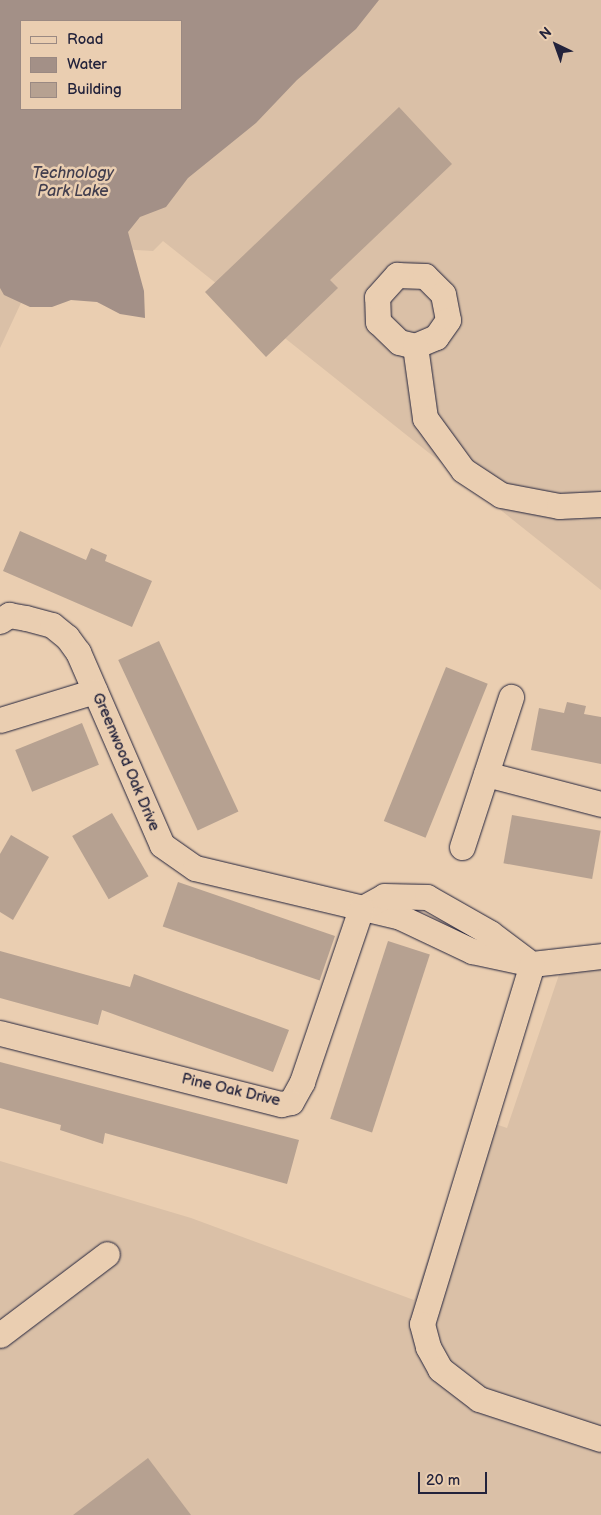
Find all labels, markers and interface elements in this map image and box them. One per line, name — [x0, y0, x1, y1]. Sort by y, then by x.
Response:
legend — [20, 20, 182, 110]
north arrow — [531, 20, 581, 70]
text: N — [536, 24, 555, 43]
text: Road — [67, 30, 103, 49]
text: Water — [67, 55, 107, 74]
text: Building — [67, 80, 122, 99]
water label: Technology Park Lake — [32, 164, 114, 202]
street label: Greenwood Oak Drive — [89, 690, 163, 834]
street label: Pine Oak Drive — [180, 1070, 282, 1110]
scale bar — [421, 1462, 490, 1494]
text: 20 m — [426, 1471, 460, 1490]

